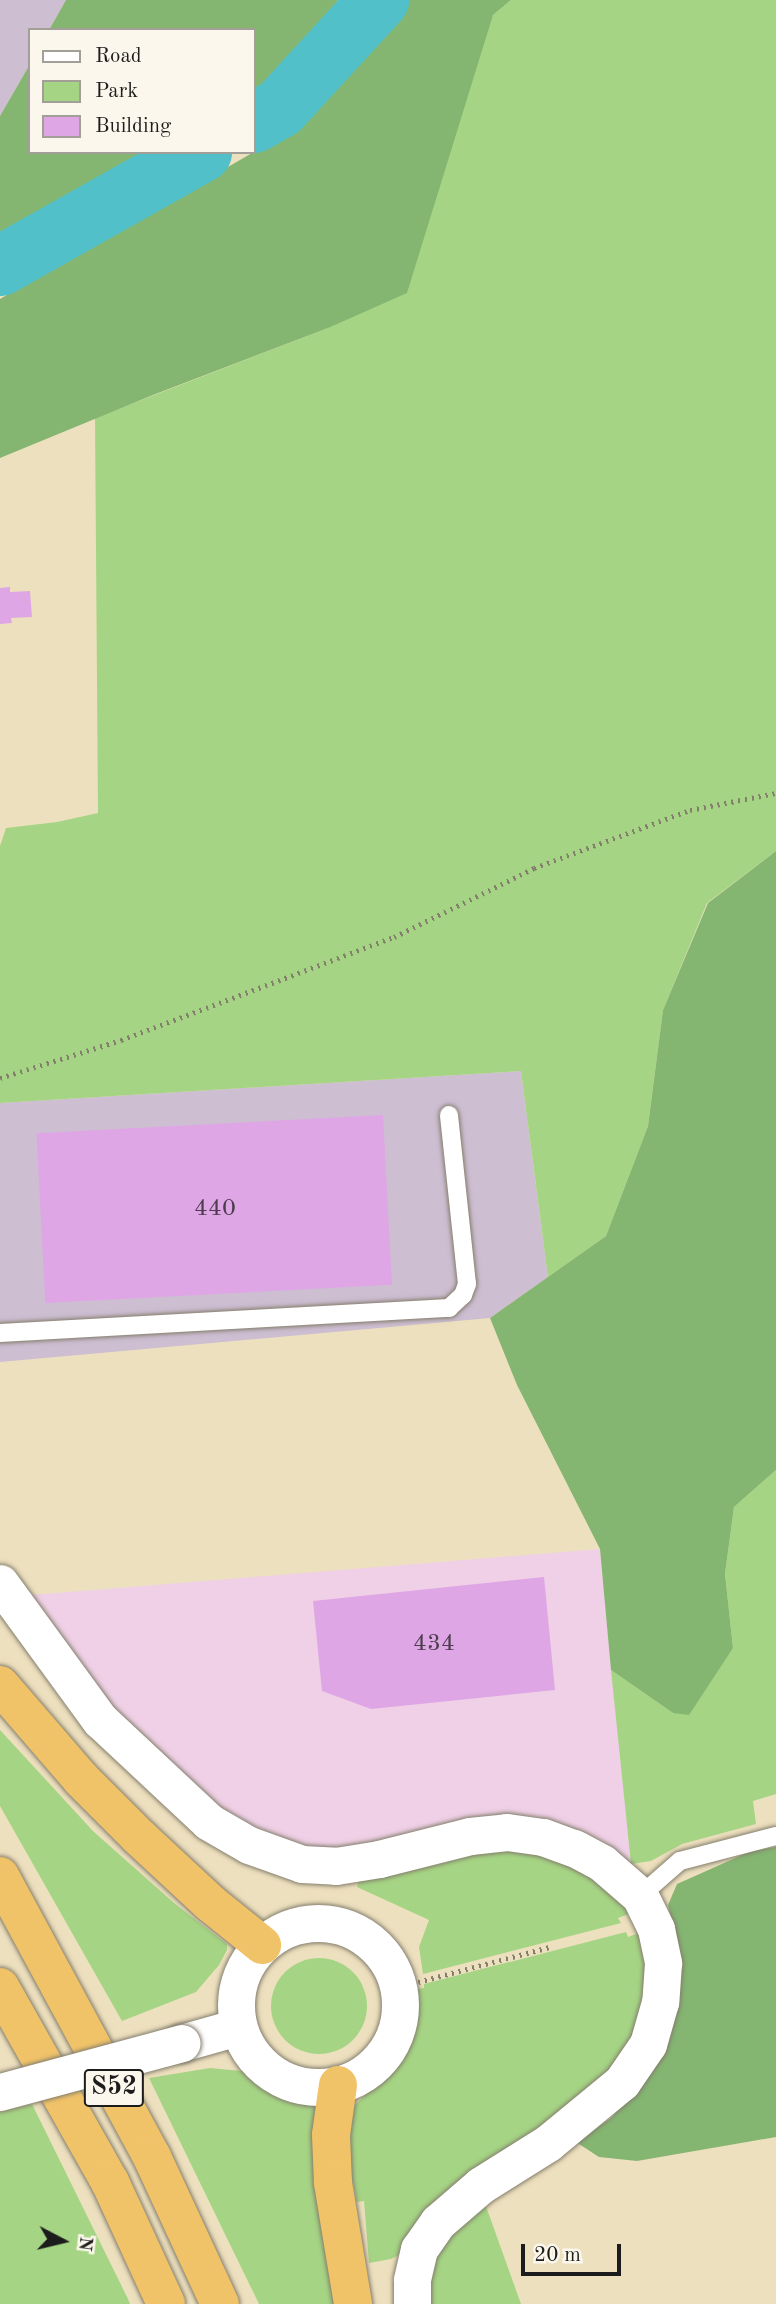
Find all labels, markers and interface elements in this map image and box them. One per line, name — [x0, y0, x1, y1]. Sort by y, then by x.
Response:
legend — [28, 28, 256, 154]
text: Road — [95, 46, 142, 67]
text: Park — [95, 81, 138, 102]
text: Building — [95, 116, 171, 137]
house number: 440 — [194, 1196, 236, 1224]
house number: 434 — [413, 1631, 455, 1659]
road number: S52 — [82, 2066, 146, 2110]
north arrow — [28, 2206, 98, 2276]
scale bar — [524, 2230, 624, 2274]
text: N — [74, 2235, 95, 2252]
text: 20 m — [534, 2245, 581, 2266]

